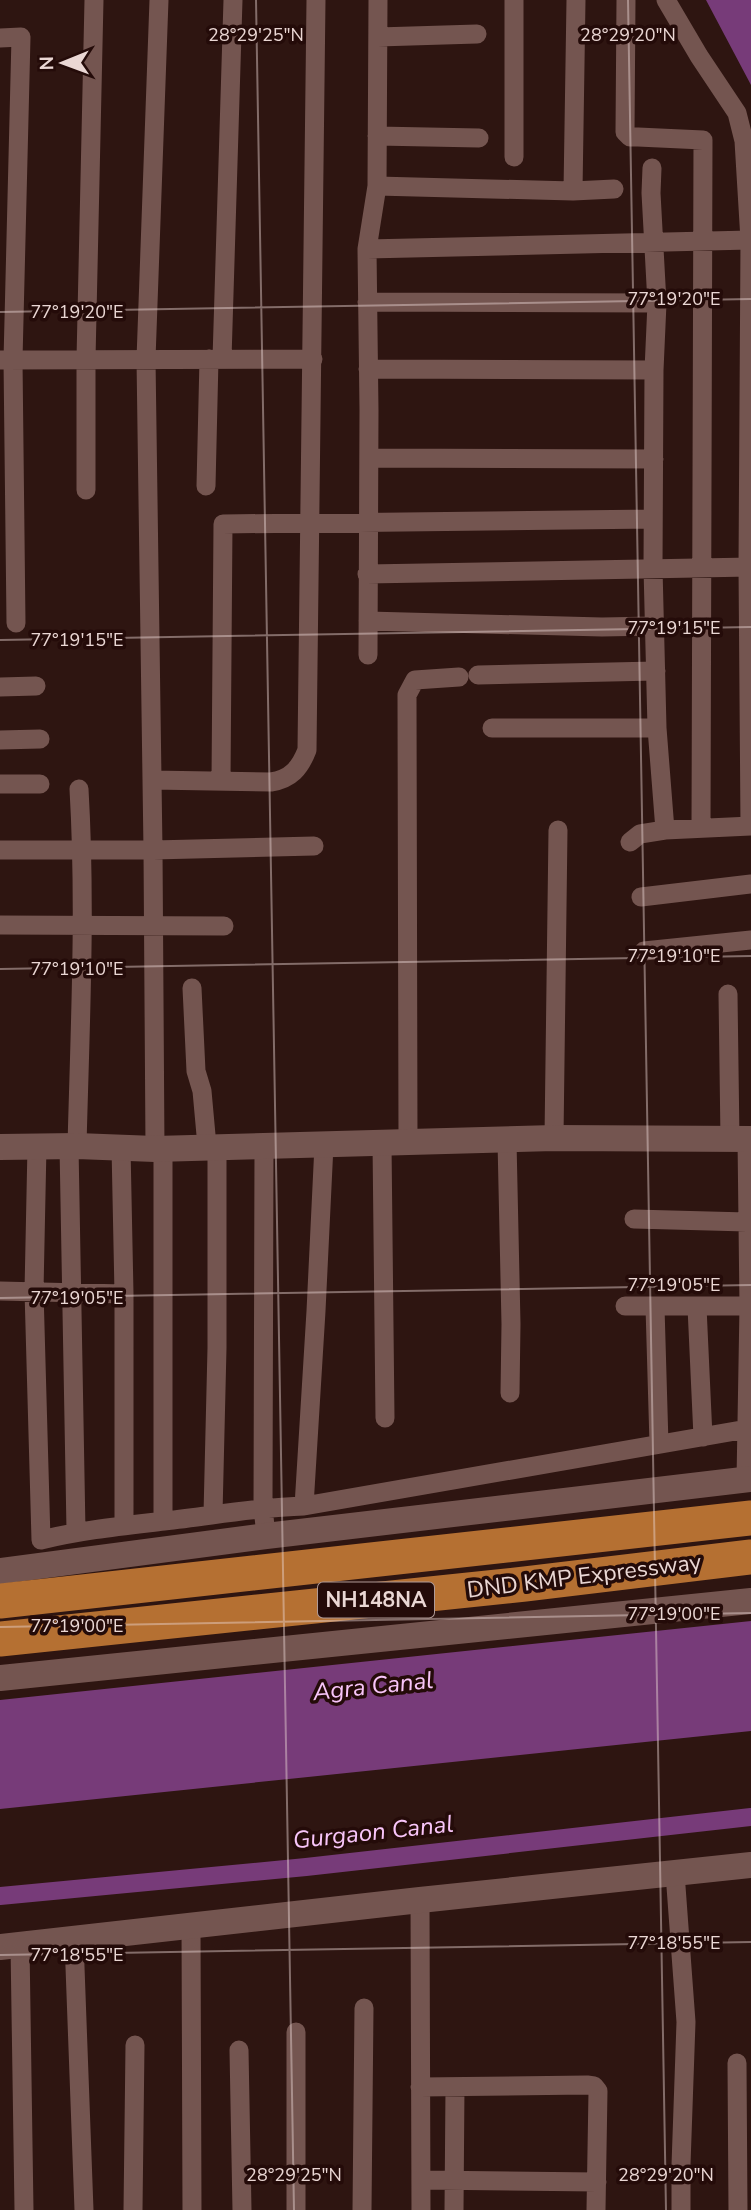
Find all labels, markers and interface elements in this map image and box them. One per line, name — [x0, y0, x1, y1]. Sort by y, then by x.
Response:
text: 28°29'25"N — [208, 23, 304, 47]
text: 28°29'20"N — [580, 23, 676, 47]
north arrow — [28, 28, 98, 98]
text: N — [34, 56, 60, 71]
text: 77°19'20"E — [628, 287, 721, 311]
text: 77°19'20"E — [31, 300, 124, 324]
text: 77°19'15"E — [628, 616, 721, 640]
text: 77°19'15"E — [31, 628, 124, 652]
text: 77°19'10"E — [628, 944, 721, 968]
text: 77°19'10"E — [31, 957, 124, 981]
text: 77°19'05"E — [628, 1273, 721, 1297]
text: 77°19'05"E — [31, 1286, 124, 1310]
street label: DND KMP Expressway — [465, 1546, 703, 1606]
road number: NH148NA — [318, 1582, 434, 1618]
text: 77°19'00"E — [628, 1602, 721, 1626]
text: 77°19'00"E — [31, 1614, 124, 1638]
water label: Agra Canal — [310, 1664, 435, 1708]
water label: Gurgaon Canal — [291, 1808, 455, 1856]
text: 77°18'55"E — [628, 1931, 721, 1955]
text: 77°18'55"E — [31, 1943, 124, 1967]
text: 28°29'25"N — [246, 2163, 342, 2187]
text: 28°29'20"N — [618, 2163, 714, 2187]

